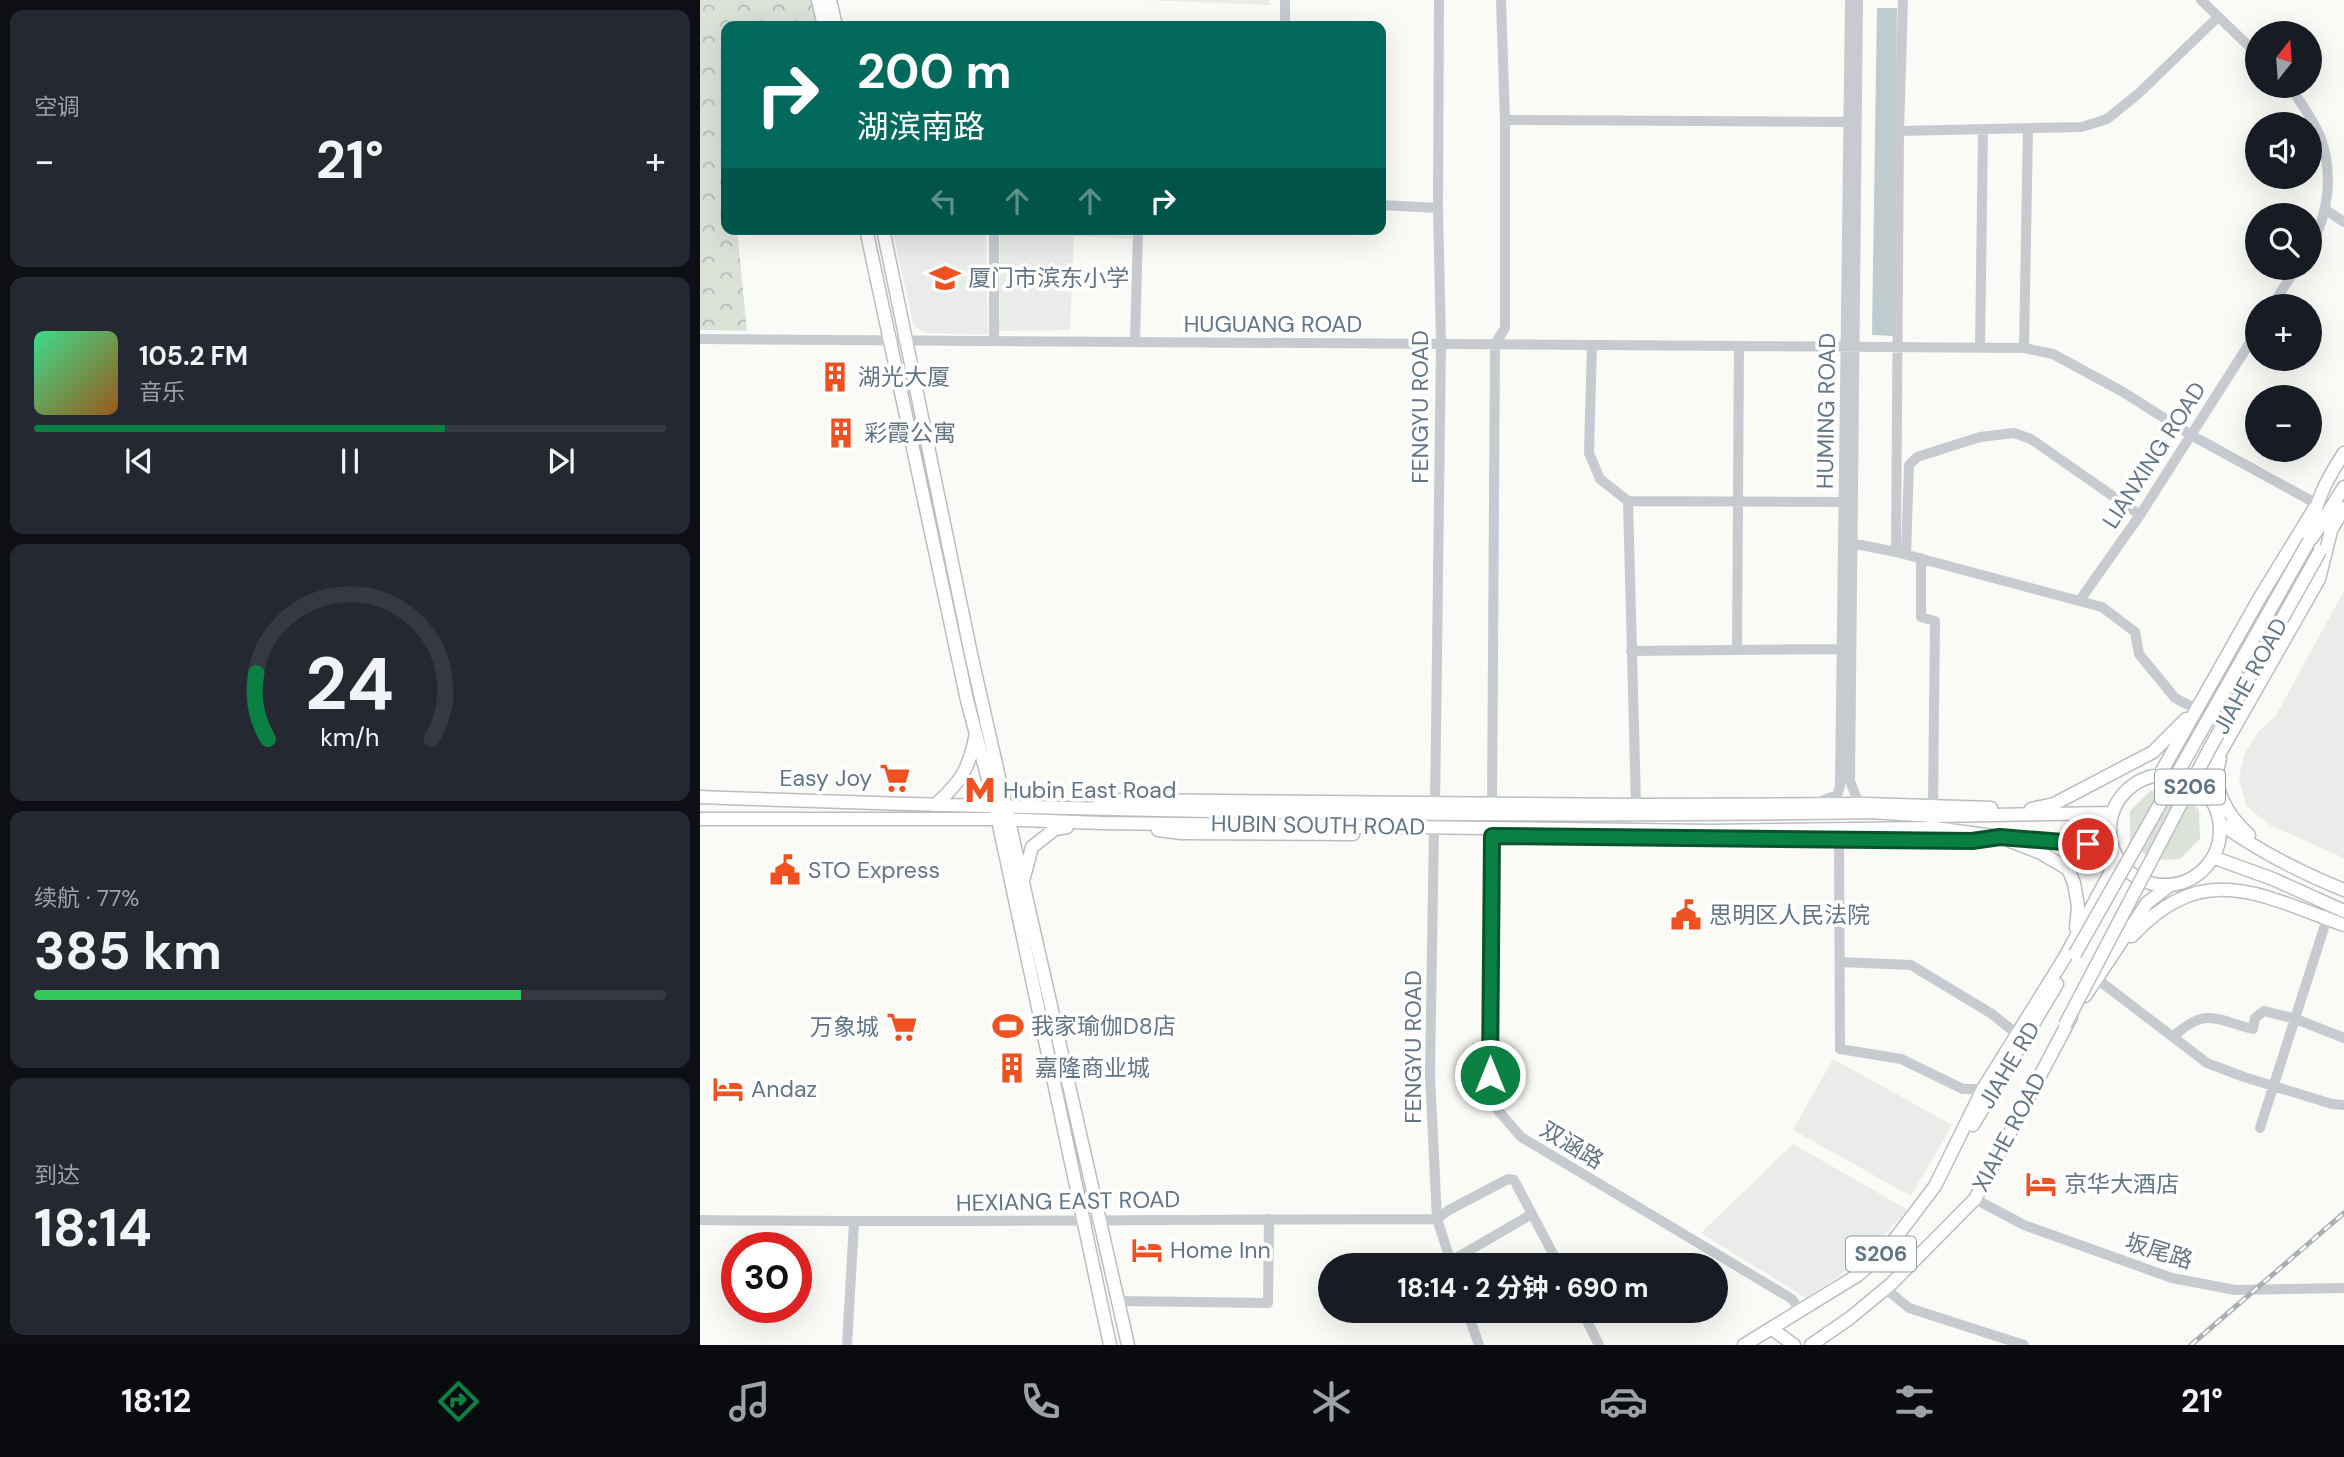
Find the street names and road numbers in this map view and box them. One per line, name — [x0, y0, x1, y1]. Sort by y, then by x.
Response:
street label: HUGUANG ROAD — [1184, 309, 1362, 339]
street label: FENGYU ROAD — [1405, 330, 1435, 484]
street label: HUMING ROAD — [1810, 333, 1842, 489]
street label: LIANXING ROAD — [2095, 376, 2213, 534]
street label: JIAHE ROAD — [2206, 613, 2294, 739]
road number: S206 — [2155, 770, 2225, 804]
street label: HUBIN SOUTH ROAD — [1211, 808, 1425, 842]
street label: FENGYU ROAD — [1398, 970, 1428, 1124]
street label: JIAHE RD — [1971, 1016, 2047, 1114]
street label: XIAHE ROAD — [1965, 1067, 2053, 1197]
street label: 双涵路 — [1535, 1114, 1609, 1176]
street label: HEXIANG EAST ROAD — [956, 1184, 1180, 1218]
street label: 坂尾路 — [2122, 1227, 2196, 1275]
road number: S206 — [1846, 1236, 1916, 1272]

